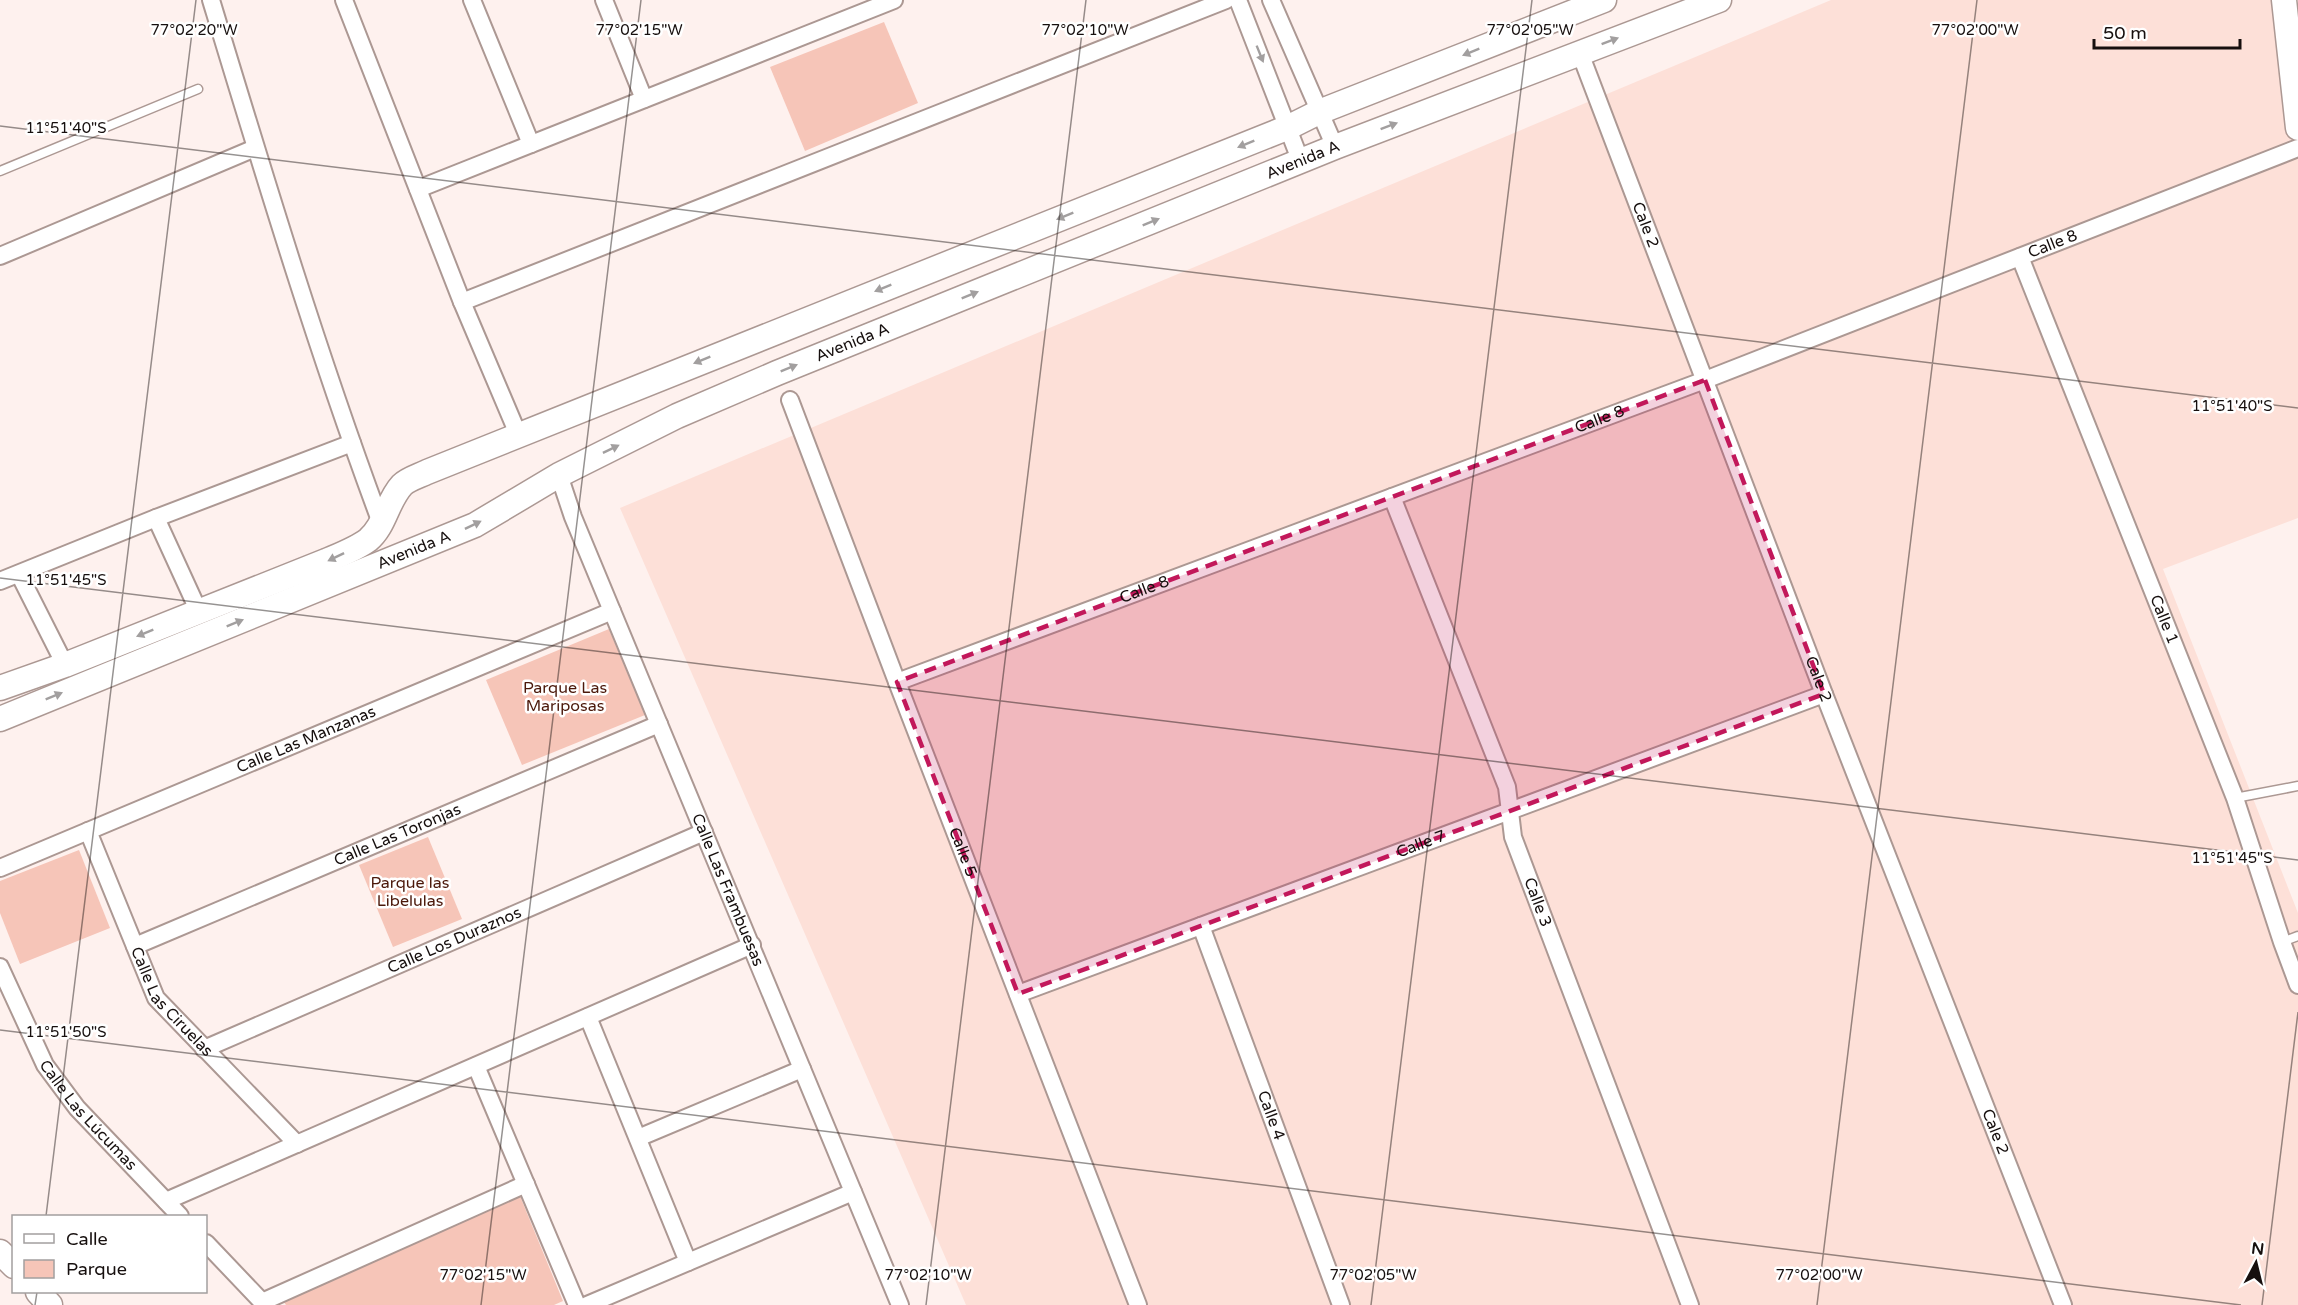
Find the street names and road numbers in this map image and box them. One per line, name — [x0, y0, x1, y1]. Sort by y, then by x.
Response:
street label: Avenida A — [1263, 136, 1343, 184]
street label: Cale 2 — [1628, 199, 1663, 251]
street label: Calle 8 — [2025, 225, 2080, 263]
street label: Avenida A — [813, 319, 892, 366]
street label: Calle 8 — [1572, 401, 1627, 438]
street label: Avenida A — [374, 526, 454, 574]
street label: Calle 8 — [1117, 571, 1172, 608]
street label: Calle 1 — [2145, 592, 2183, 647]
street label: Cale 2 — [1801, 653, 1836, 705]
street label: Calle Las Manzanas — [234, 701, 379, 778]
street label: Calle Las Toronjas — [331, 799, 464, 871]
street label: Calle Las Frambuesas — [687, 810, 768, 969]
street label: Calle 5 — [944, 825, 981, 880]
street label: Calle 7 — [1393, 826, 1449, 862]
street label: Calle 3 — [1519, 875, 1556, 930]
street label: Calle Los Duraznos — [384, 902, 524, 978]
street label: Calle Las Ciruelas — [126, 944, 217, 1061]
street label: Calle Las Lúcumas — [35, 1056, 141, 1175]
street label: Calle 4 — [1253, 1088, 1289, 1143]
street label: Cale 2 — [1977, 1106, 2013, 1158]

